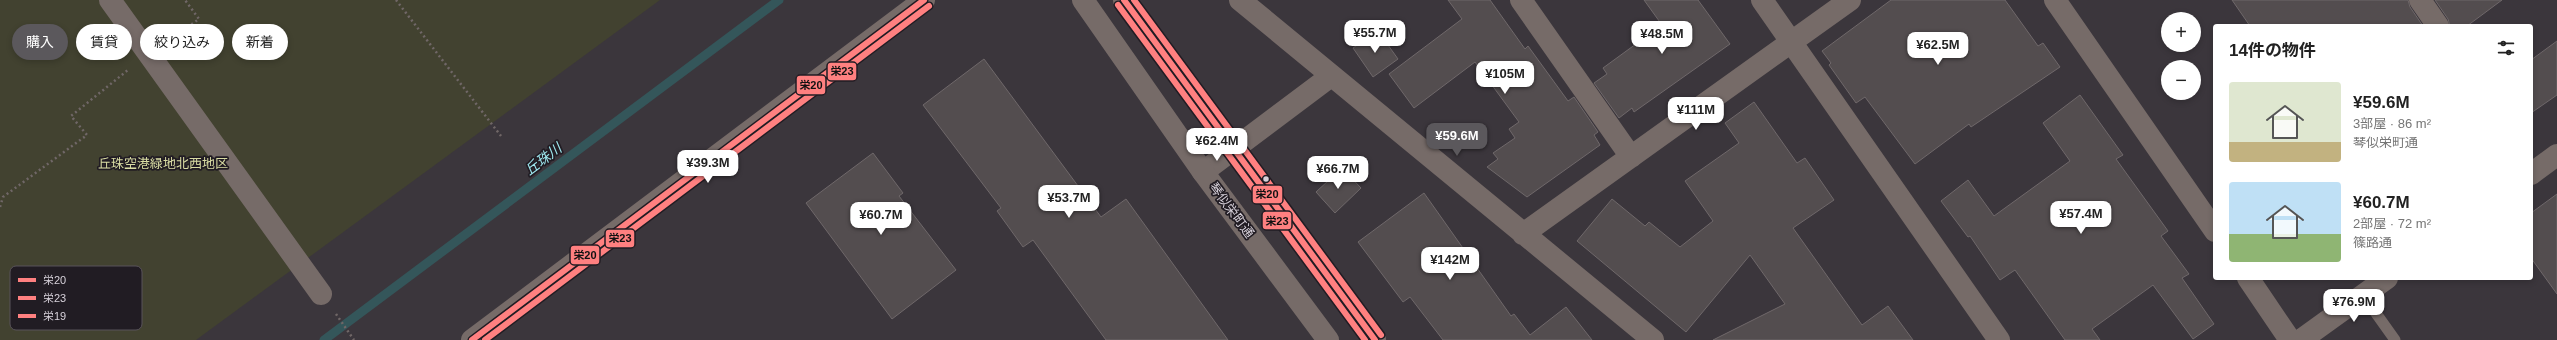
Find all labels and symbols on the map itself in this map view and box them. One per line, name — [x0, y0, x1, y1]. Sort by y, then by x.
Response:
pin: ¥55.7M — [1342, 20, 1408, 54]
pin: ¥48.5M — [1629, 21, 1695, 55]
pin: ¥62.5M — [1905, 32, 1971, 66]
pin: ¥105M — [1477, 61, 1533, 95]
line badge: 栄23 — [827, 62, 857, 81]
text: 栄23 — [830, 65, 854, 77]
line badge: 栄20 — [796, 75, 826, 95]
text: 栄20 — [799, 79, 823, 91]
pin: ¥111M — [1668, 97, 1724, 131]
pin: ¥59.6M — [1424, 123, 1490, 157]
pin: ¥62.4M — [1184, 128, 1250, 162]
water label: 丘珠川 — [521, 139, 566, 178]
pin: ¥39.3M — [675, 150, 741, 184]
park label: 丘珠空港緑地北西地区 — [98, 156, 228, 171]
pin: ¥66.7M — [1305, 156, 1371, 190]
unlabelled marker — [1261, 174, 1271, 184]
street label: 琴似栄町通 — [1206, 180, 1257, 241]
pin: ¥53.7M — [1036, 185, 1102, 219]
line badge: 栄20 — [1252, 185, 1283, 204]
text: 栄20 — [1255, 188, 1279, 200]
pin: ¥57.4M — [2048, 201, 2114, 235]
pin: ¥60.7M — [848, 202, 914, 236]
line badge: 栄23 — [1262, 211, 1292, 230]
text: 栄23 — [1265, 215, 1289, 227]
line badge: 栄23 — [605, 229, 635, 248]
text: 栄23 — [608, 232, 632, 244]
line badge: 栄20 — [570, 245, 600, 265]
pin: ¥142M — [1422, 247, 1478, 281]
text: 栄20 — [573, 249, 597, 261]
legend — [10, 266, 142, 330]
text: 栄20 — [43, 274, 66, 286]
pin: ¥76.9M — [2321, 289, 2387, 323]
text: 栄23 — [43, 292, 66, 304]
text: 栄19 — [43, 310, 66, 322]

